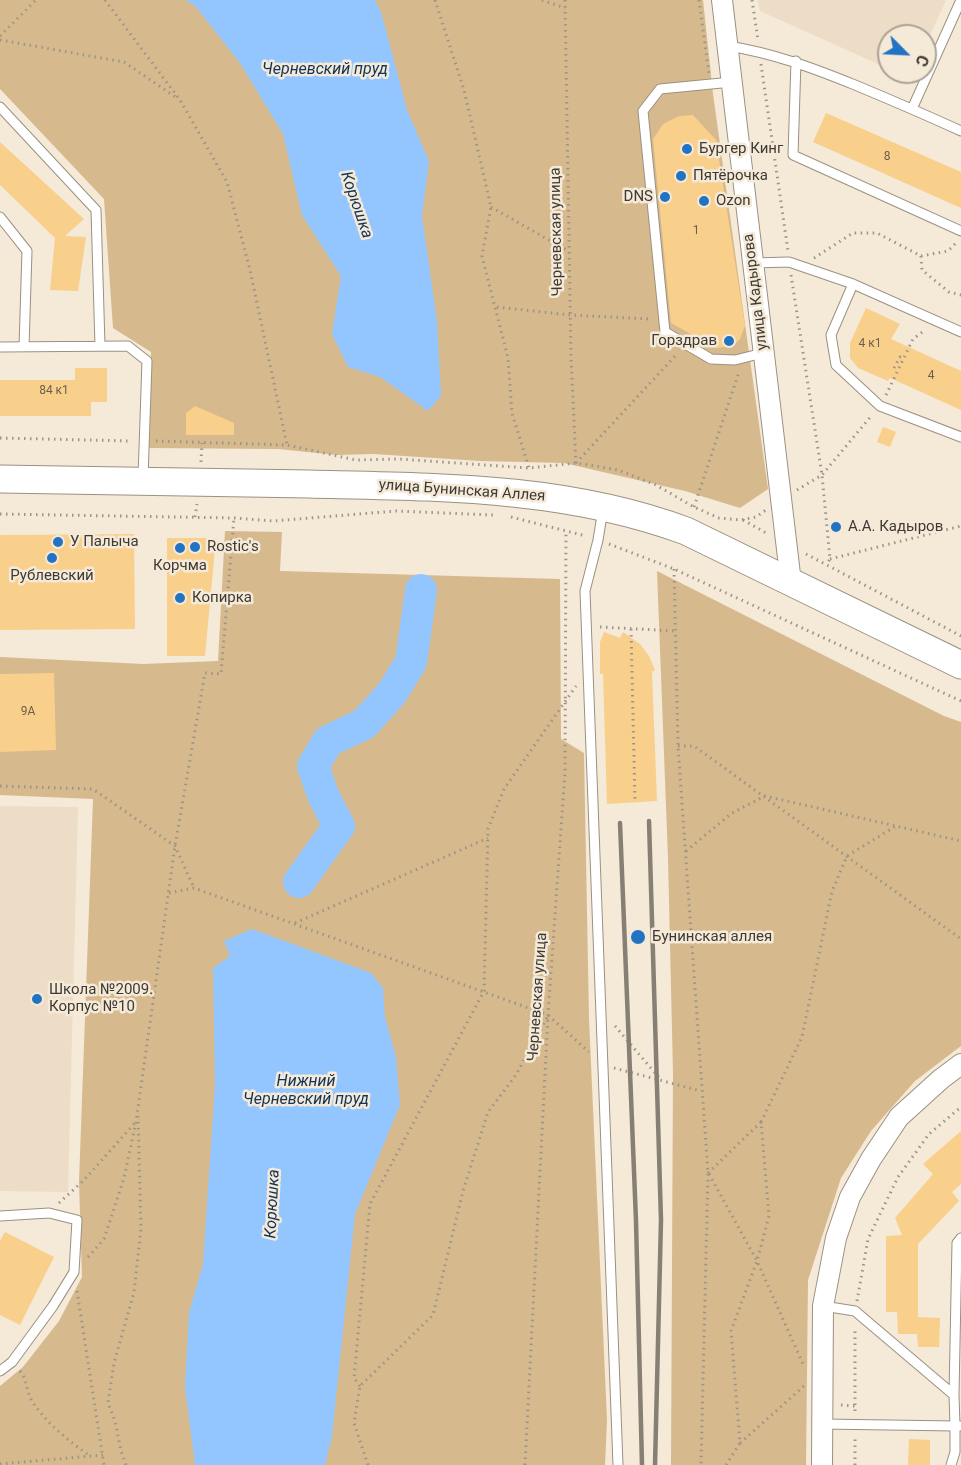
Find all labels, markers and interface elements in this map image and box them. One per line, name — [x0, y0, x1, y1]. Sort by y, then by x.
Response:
north arrow — [877, 24, 937, 84]
text: С — [911, 52, 933, 69]
water label: Черневский пруд — [262, 60, 388, 80]
place label: Бургер Кинг — [699, 140, 783, 158]
marker: Бургер Кинг — [680, 142, 694, 156]
house number: 8 — [884, 150, 890, 164]
street label: Черневская улица — [547, 167, 567, 297]
place label: Пятёрочка — [693, 167, 768, 185]
water label: Корюшка — [336, 169, 376, 241]
marker: Пятёрочка — [674, 169, 688, 183]
place label: DNS — [624, 188, 653, 206]
marker: DNS — [658, 190, 672, 204]
place label: Ozon — [716, 192, 750, 210]
marker: Ozon — [697, 194, 711, 208]
house number: 1 — [693, 224, 699, 238]
street label: улица Кадырова — [740, 233, 772, 351]
place label: Горздрав — [651, 332, 717, 350]
marker: Горздрав — [722, 334, 736, 348]
house number: 4 к1 — [859, 337, 881, 351]
house number: 4 — [928, 369, 934, 383]
house number: 84 к1 — [39, 384, 69, 398]
street label: улица Бунинская Аллея — [378, 476, 546, 506]
place label: А.А. Кадыров — [848, 518, 943, 536]
marker: А.А. Кадыров — [829, 520, 843, 534]
place label: У Палыча — [70, 533, 139, 551]
marker: У Палыча — [51, 535, 65, 549]
place label: Rostic's — [207, 538, 259, 556]
marker: Rostic's — [188, 540, 202, 554]
marker: Корчма — [173, 541, 187, 555]
marker: Рублевский — [45, 551, 59, 565]
place label: Корчма — [153, 557, 207, 575]
place label: Рублевский — [10, 567, 94, 585]
place label: Копирка — [192, 589, 252, 607]
marker: Копирка — [173, 591, 187, 605]
house number: 9А — [21, 705, 35, 719]
marker: Бунинская аллея — [629, 928, 647, 946]
place label: Бунинская аллея — [652, 928, 772, 946]
street label: Черневская улица — [525, 932, 551, 1062]
place label: Школа №2009. Корпус №10 — [49, 981, 153, 1016]
marker: Школа №2009. Корпус №10 — [30, 992, 44, 1006]
water label: Нижний Черневский пруд — [243, 1072, 369, 1110]
water label: Корюшка — [262, 1169, 284, 1239]

